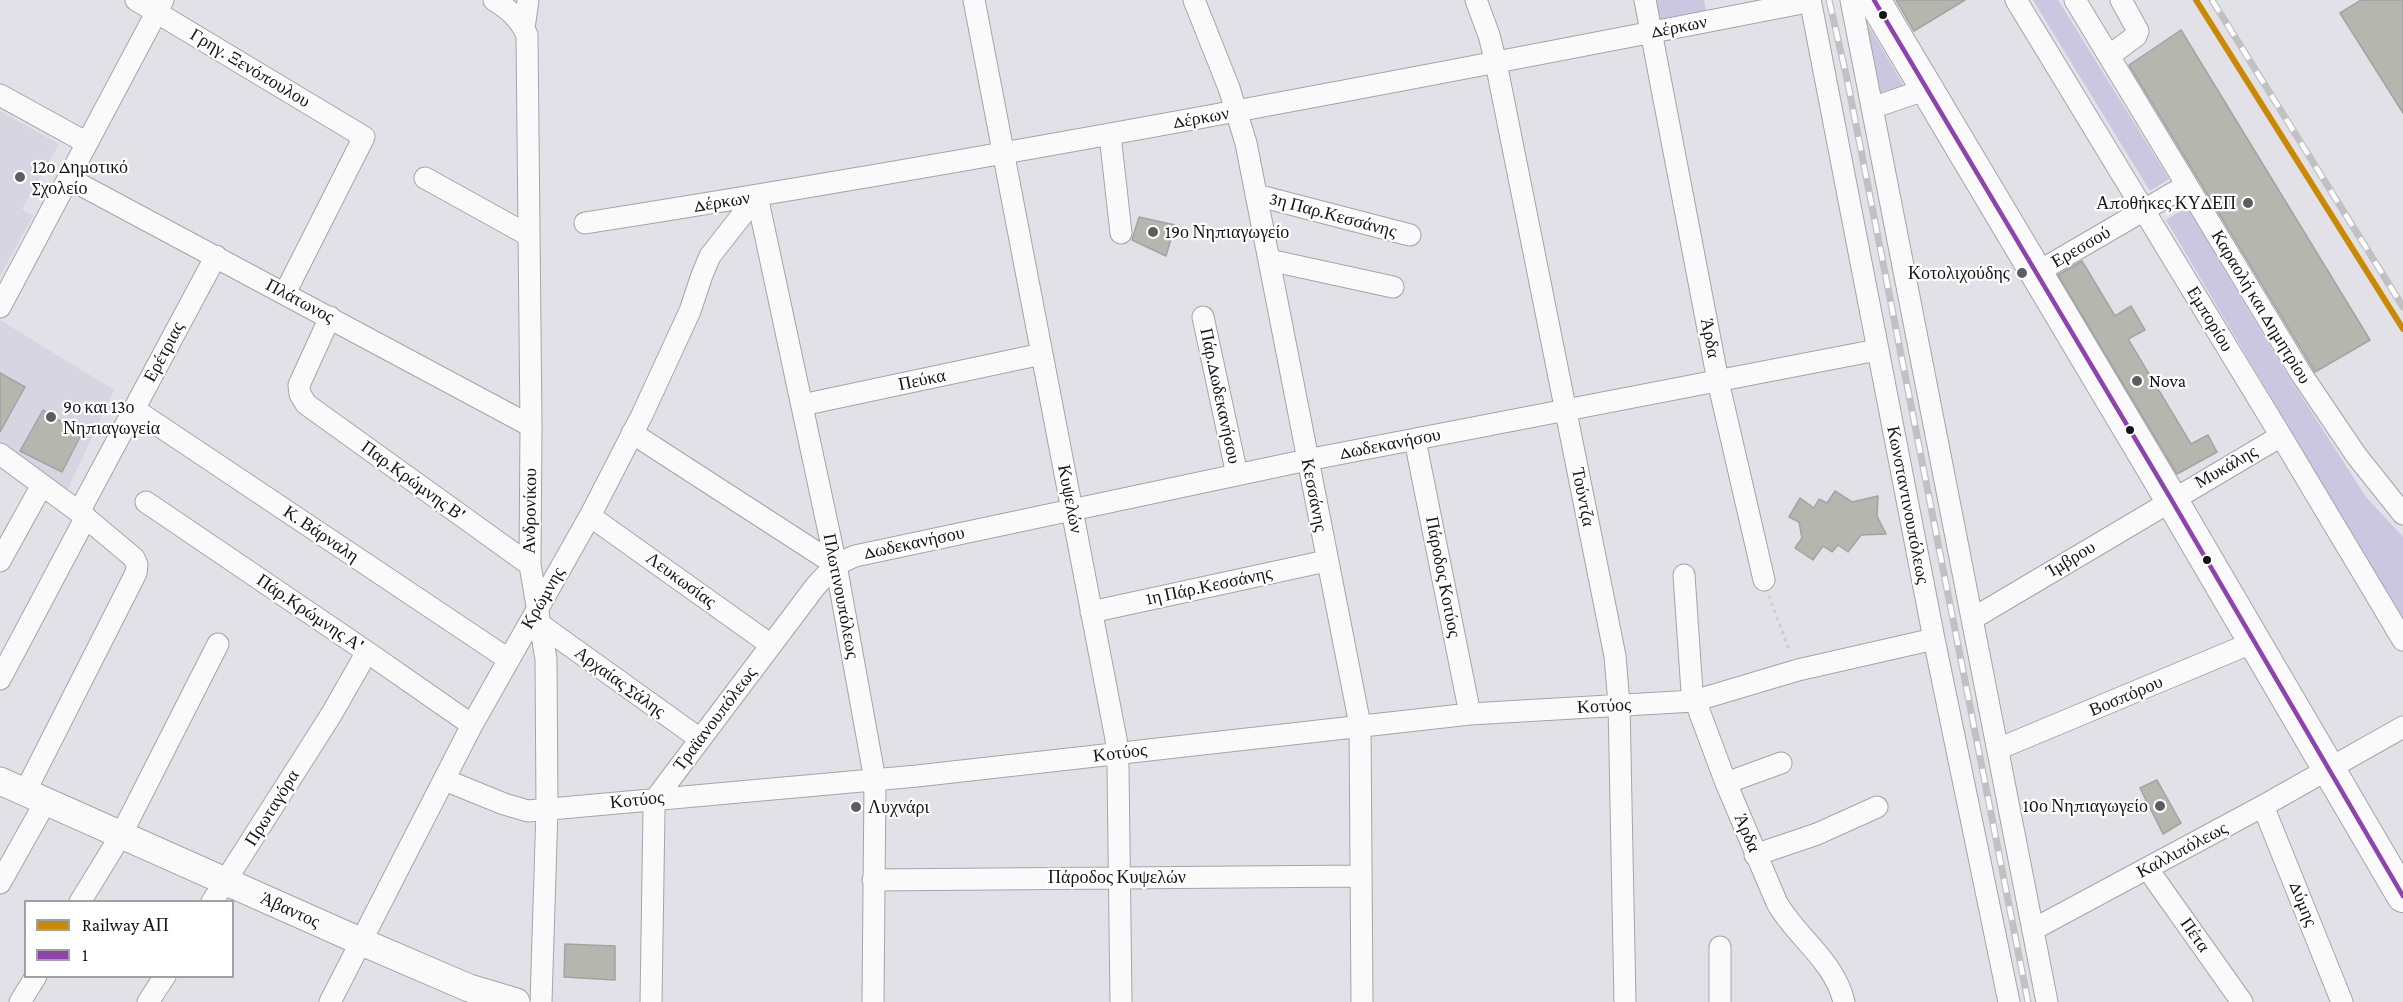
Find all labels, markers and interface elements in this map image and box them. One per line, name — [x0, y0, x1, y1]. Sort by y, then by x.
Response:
unlabelled marker — [1877, 9, 1889, 21]
street label: Δέρκων — [1649, 11, 1709, 43]
street label: Γρηγ. Ξενόπουλου — [186, 24, 314, 112]
street label: Δέρκων — [1171, 102, 1231, 134]
place label: 12ο Δημοτικό Σχολείο — [32, 156, 128, 198]
marker: 12ο Δημοτικό Σχολείο — [13, 170, 27, 184]
street label: Δέρκων — [692, 187, 752, 217]
street label: 3η Παρ.Κεσσάνης — [1267, 188, 1399, 242]
place label: Αποθήκες ΚΥΔΕΠ — [2096, 192, 2236, 214]
marker: Αποθήκες ΚΥΔΕΠ — [2241, 196, 2255, 210]
place label: 19ο Νηπιαγωγείο — [1165, 221, 1289, 243]
street label: Ερεσσού — [2048, 221, 2114, 273]
marker: 19ο Νηπιαγωγείο — [1146, 225, 1160, 239]
street label: Καραολή και Δημητρίου — [2206, 226, 2316, 388]
place label: Κοτολιχούδης — [1908, 262, 2010, 284]
marker: Κοτολιχούδης — [2015, 266, 2029, 280]
street label: Πλάτωνος — [262, 274, 338, 328]
street label: Εμπορίου — [2182, 282, 2238, 356]
street label: Άρδα — [1696, 316, 1724, 360]
street label: Ερέτριας — [139, 318, 189, 386]
street label: Πάρ.Δωδεκανήσου — [1195, 326, 1245, 466]
street label: Πεύκα — [896, 364, 948, 396]
place label: Nova — [2149, 370, 2186, 392]
marker: Nova — [2130, 374, 2144, 388]
place label: 9ο και 13ο Νηπιαγωγεία — [63, 396, 160, 438]
marker: 9ο και 13ο Νηπιαγωγεία — [44, 410, 58, 424]
street label: Δωδεκανήσου — [1338, 424, 1442, 464]
street label: Κωνσταντινουπόλεως — [1882, 424, 1934, 586]
unlabelled marker — [2124, 424, 2136, 436]
street label: Παρ.Κρώμνης Β' — [357, 436, 469, 526]
street label: Μυκάλης — [2191, 441, 2261, 493]
street label: Κεσσάνης — [1296, 457, 1332, 533]
street label: Κυψελών — [1053, 463, 1087, 535]
street label: Τούντζα — [1567, 466, 1599, 528]
street label: Ανδρονίκου — [518, 468, 542, 554]
street label: Κ. Βάρναλη — [279, 501, 363, 567]
street label: Πάροδος Κοτύος — [1421, 515, 1465, 639]
street label: Δωδεκανήσου — [862, 522, 966, 564]
street label: Πλωτινουπόλεως — [818, 532, 864, 660]
street label: Ίμβρου — [2043, 536, 2099, 582]
street label: Λευκωσίας — [642, 547, 720, 613]
unlabelled marker — [2201, 554, 2213, 566]
street label: 1η Πάρ.Κεσσάνης — [1144, 562, 1274, 610]
street label: Κρώμνης — [517, 563, 569, 633]
street label: Πάρ.Κρώμνης Α' — [252, 569, 368, 657]
street label: Αρχαίας Σάλης — [570, 642, 670, 722]
street label: Τραϊανουπόλεως — [669, 663, 761, 775]
street label: Βοσπόρου — [2086, 671, 2166, 721]
street label: Κοτύος — [1576, 694, 1632, 718]
street label: Κοτύος — [1092, 739, 1148, 767]
street label: Πρωταγόρα — [240, 766, 304, 850]
street label: Κοτύος — [609, 786, 665, 814]
place label: 10ο Νηπιαγωγείο — [2023, 795, 2148, 817]
place label: Λυχνάρι — [868, 796, 929, 818]
marker: 10ο Νηπιαγωγείο — [2153, 799, 2167, 813]
marker: Λυχνάρι — [849, 800, 863, 814]
street label: Άρδα — [1729, 810, 1765, 856]
street label: Καλλιπόλεως — [2133, 817, 2231, 883]
street label: Πάροδος Κυψελών — [1048, 866, 1186, 888]
street label: Δύμης — [2284, 878, 2322, 930]
street label: Άβαντος — [257, 887, 323, 933]
legend — [24, 900, 234, 978]
street label: Πέτα — [2175, 914, 2215, 956]
text: Railway ΑΠ — [82, 915, 169, 935]
text: 1 — [82, 945, 88, 965]

